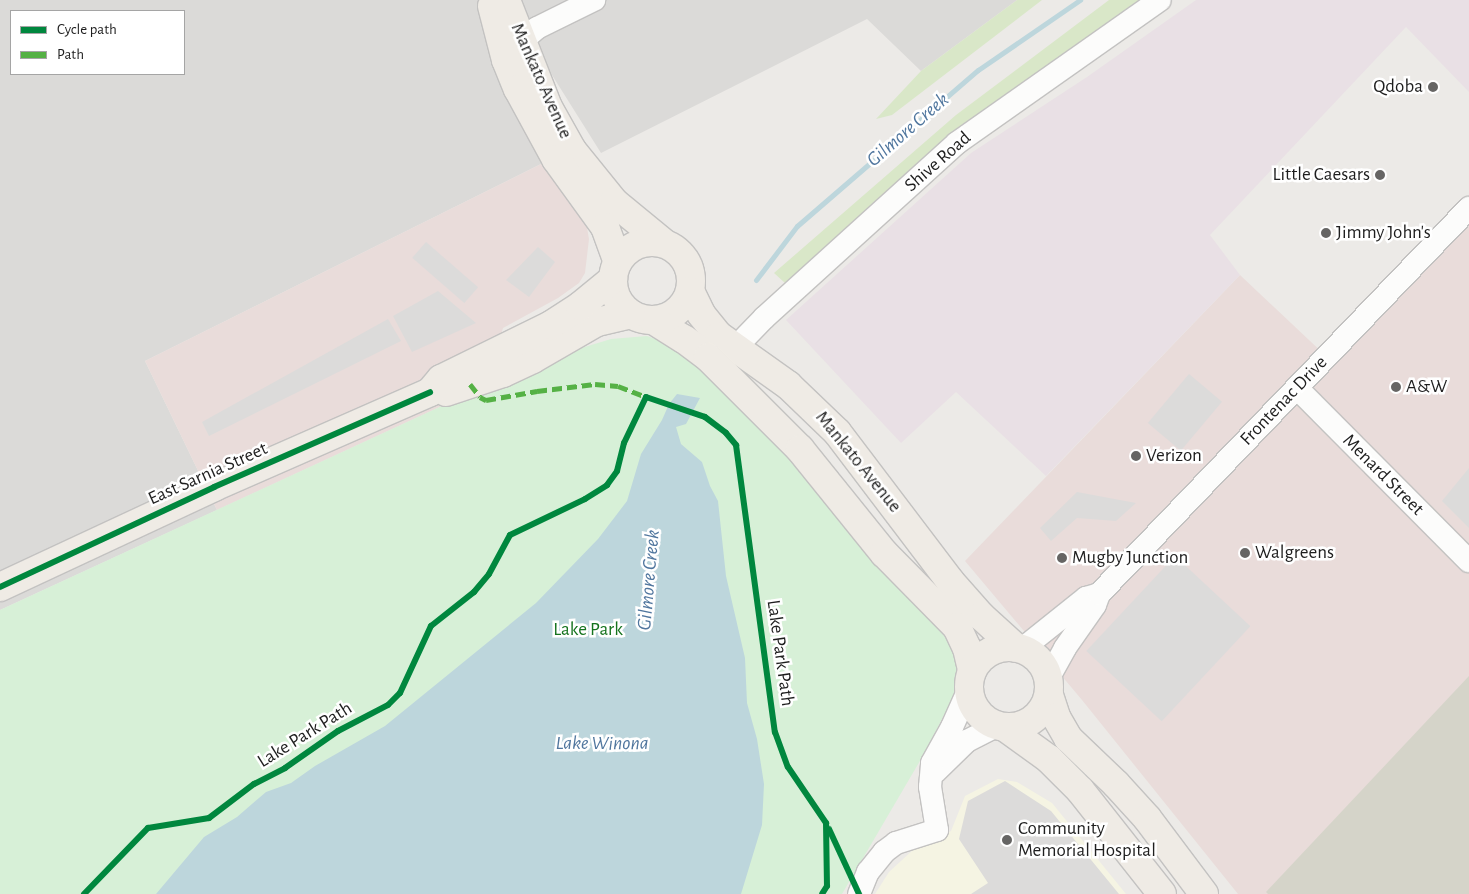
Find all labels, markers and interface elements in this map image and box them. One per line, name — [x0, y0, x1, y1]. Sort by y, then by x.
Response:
legend — [10, 10, 185, 75]
street label: Mankato Avenue — [505, 20, 577, 142]
text: Cycle path — [57, 22, 117, 37]
text: Path — [57, 47, 84, 62]
place label: Qdoba — [1373, 76, 1423, 98]
marker: Qdoba — [1427, 81, 1439, 93]
water label: Gilmore Creek — [862, 88, 954, 172]
street label: Shive Road — [900, 127, 976, 197]
place label: Little Caesars — [1273, 164, 1370, 186]
marker: Little Caesars — [1374, 169, 1386, 181]
place label: Jimmy John's — [1336, 222, 1431, 244]
marker: Jimmy John's — [1320, 227, 1332, 239]
street label: Frontenac Drive — [1236, 351, 1332, 451]
place label: A&W — [1406, 376, 1447, 398]
marker: A&W — [1390, 381, 1402, 393]
street label: Mankato Avenue — [810, 407, 906, 517]
street label: Menard Street — [1338, 430, 1428, 520]
street label: East Sarnia Street — [145, 438, 271, 510]
place label: Verizon — [1146, 445, 1202, 467]
marker: Verizon — [1130, 450, 1142, 462]
water label: Gilmore Creek — [633, 529, 665, 631]
place label: Walgreens — [1255, 542, 1334, 564]
place label: Mugby Junction — [1072, 547, 1188, 569]
marker: Walgreens — [1239, 547, 1251, 559]
marker: Mugby Junction — [1056, 552, 1068, 564]
street label: Lake Park Path — [761, 598, 799, 708]
park label: Lake Park — [553, 619, 623, 641]
street label: Lake Park Path — [254, 697, 356, 773]
water label: Lake Winona — [555, 731, 649, 755]
place label: Community Memorial Hospital — [1018, 818, 1156, 862]
marker: Community Memorial Hospital — [1000, 833, 1014, 847]

